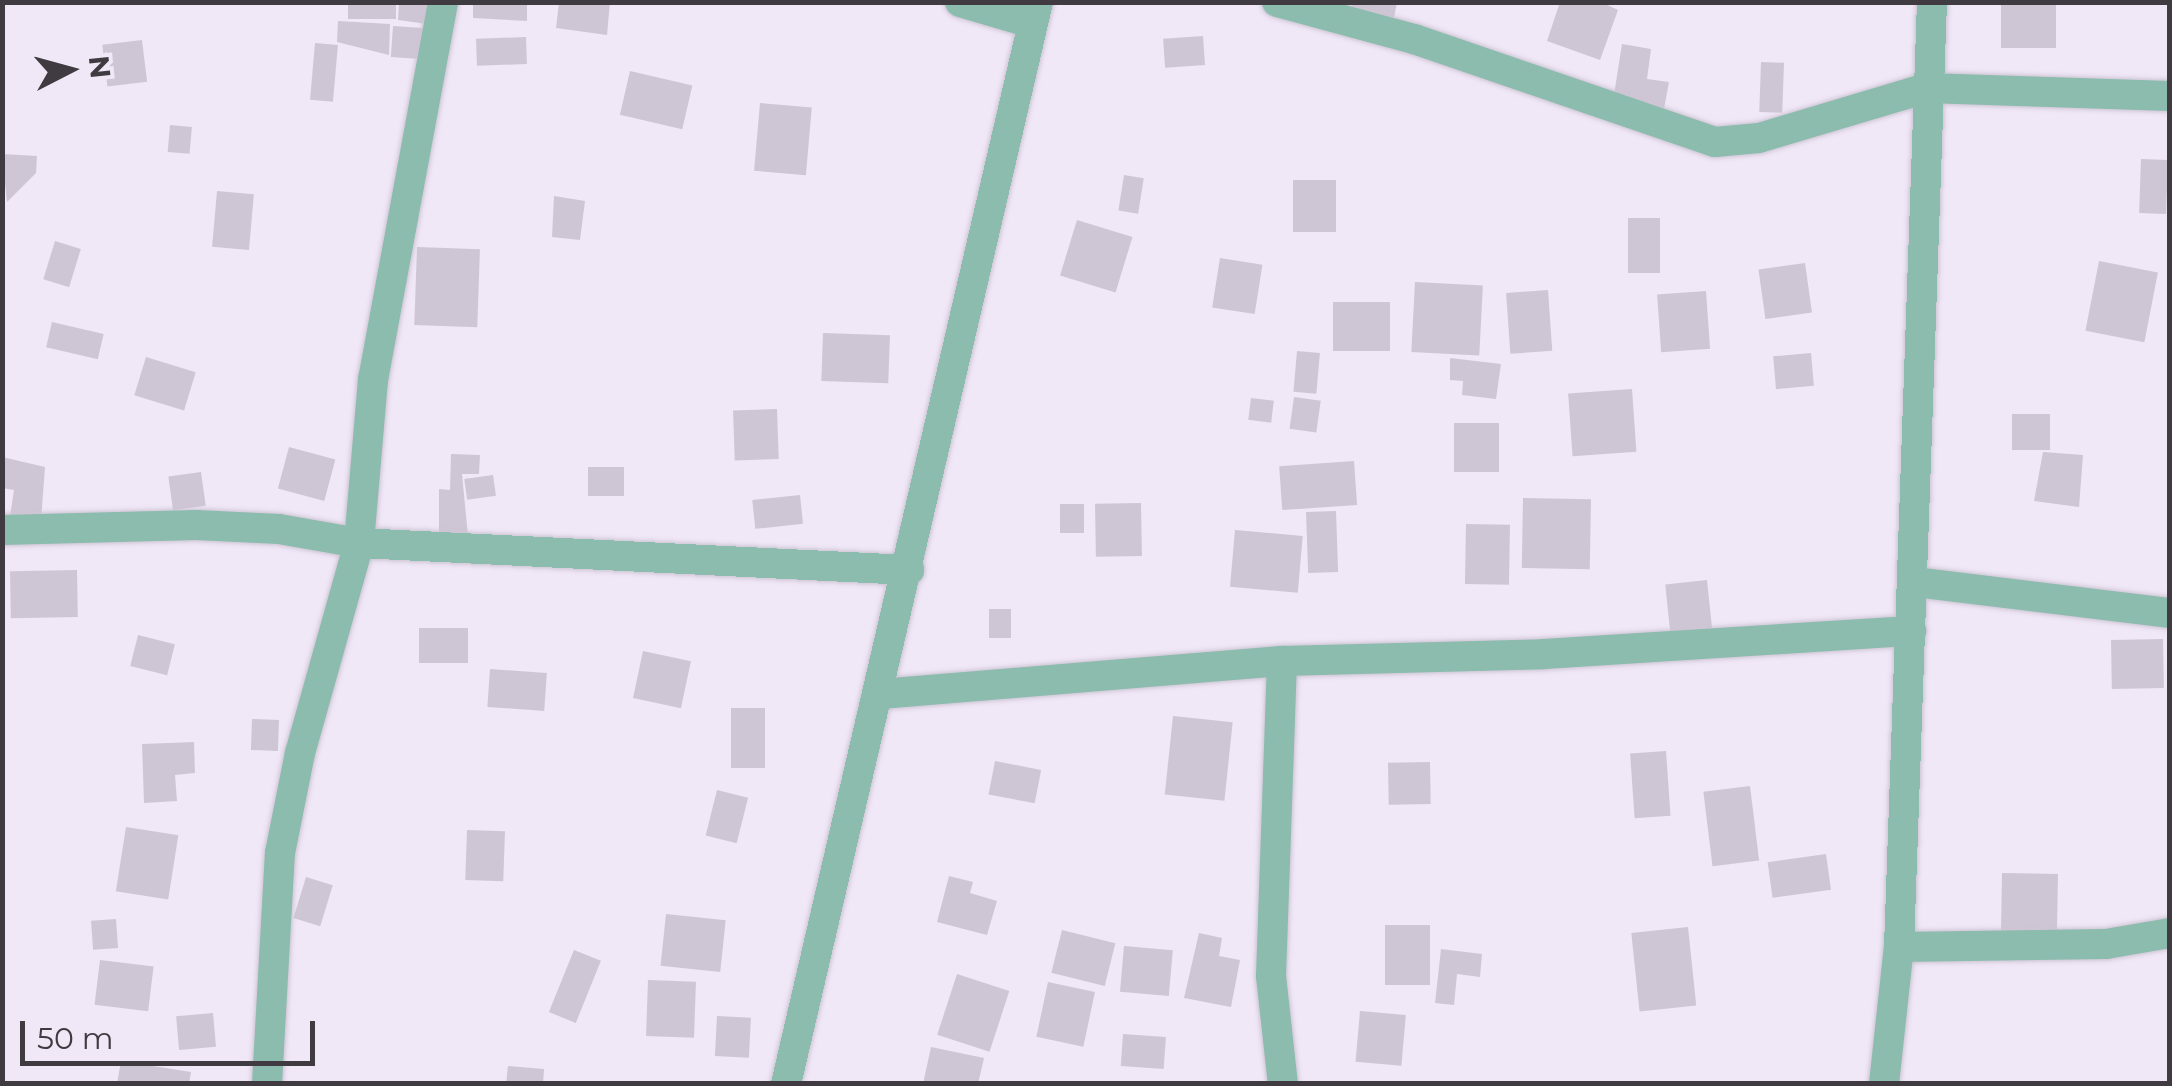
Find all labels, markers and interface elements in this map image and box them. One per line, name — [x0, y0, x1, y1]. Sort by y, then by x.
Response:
north arrow — [20, 20, 120, 120]
text: N — [82, 54, 118, 80]
scale bar — [25, 1001, 320, 1063]
text: 50 m — [37, 1020, 114, 1057]

